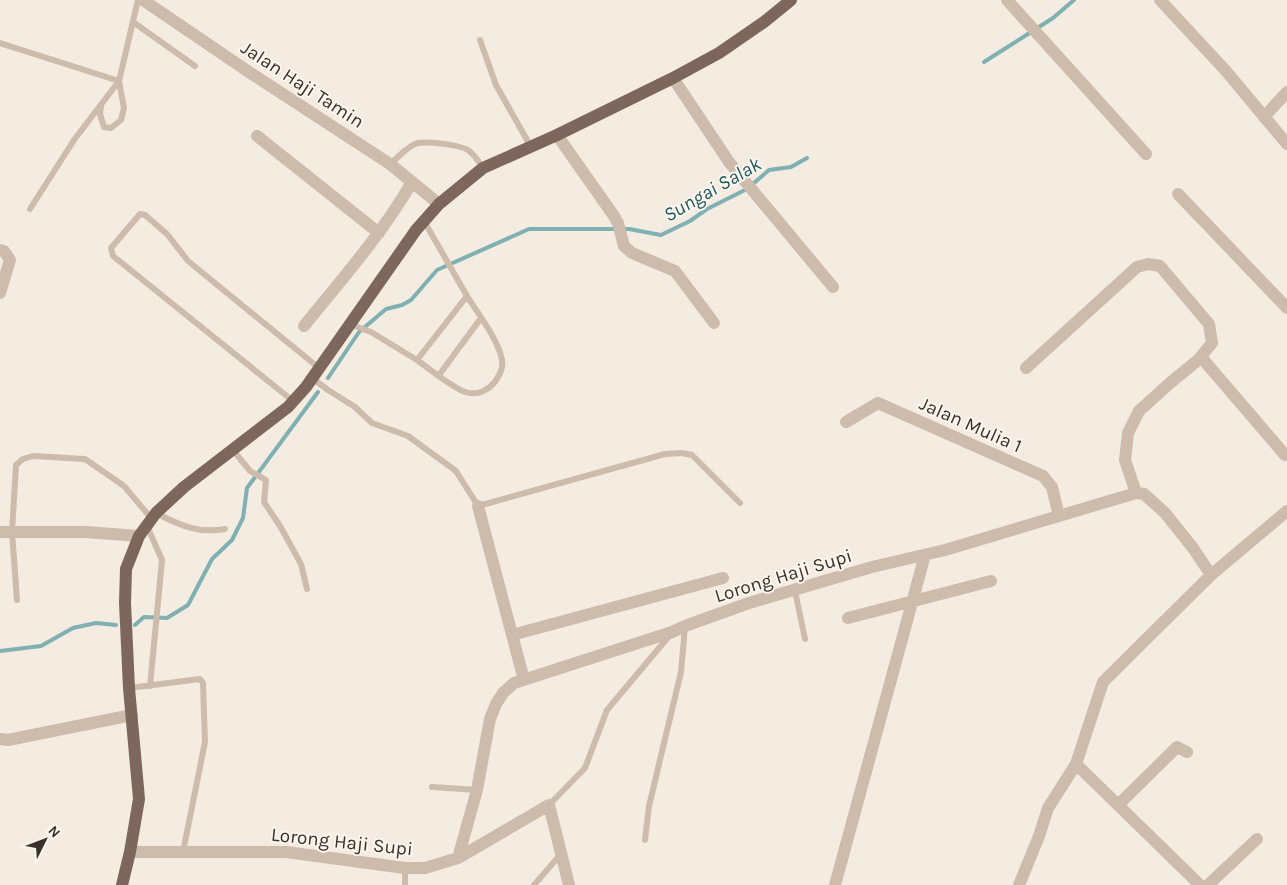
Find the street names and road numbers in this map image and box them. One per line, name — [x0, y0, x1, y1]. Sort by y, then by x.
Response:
street label: Jalan Haji Tamin — [237, 37, 368, 133]
street label: Jalan Mulia 1 — [916, 393, 1025, 457]
street label: Lorong Haji Supi — [712, 545, 855, 607]
street label: Lorong Haji Supi — [270, 824, 414, 860]

